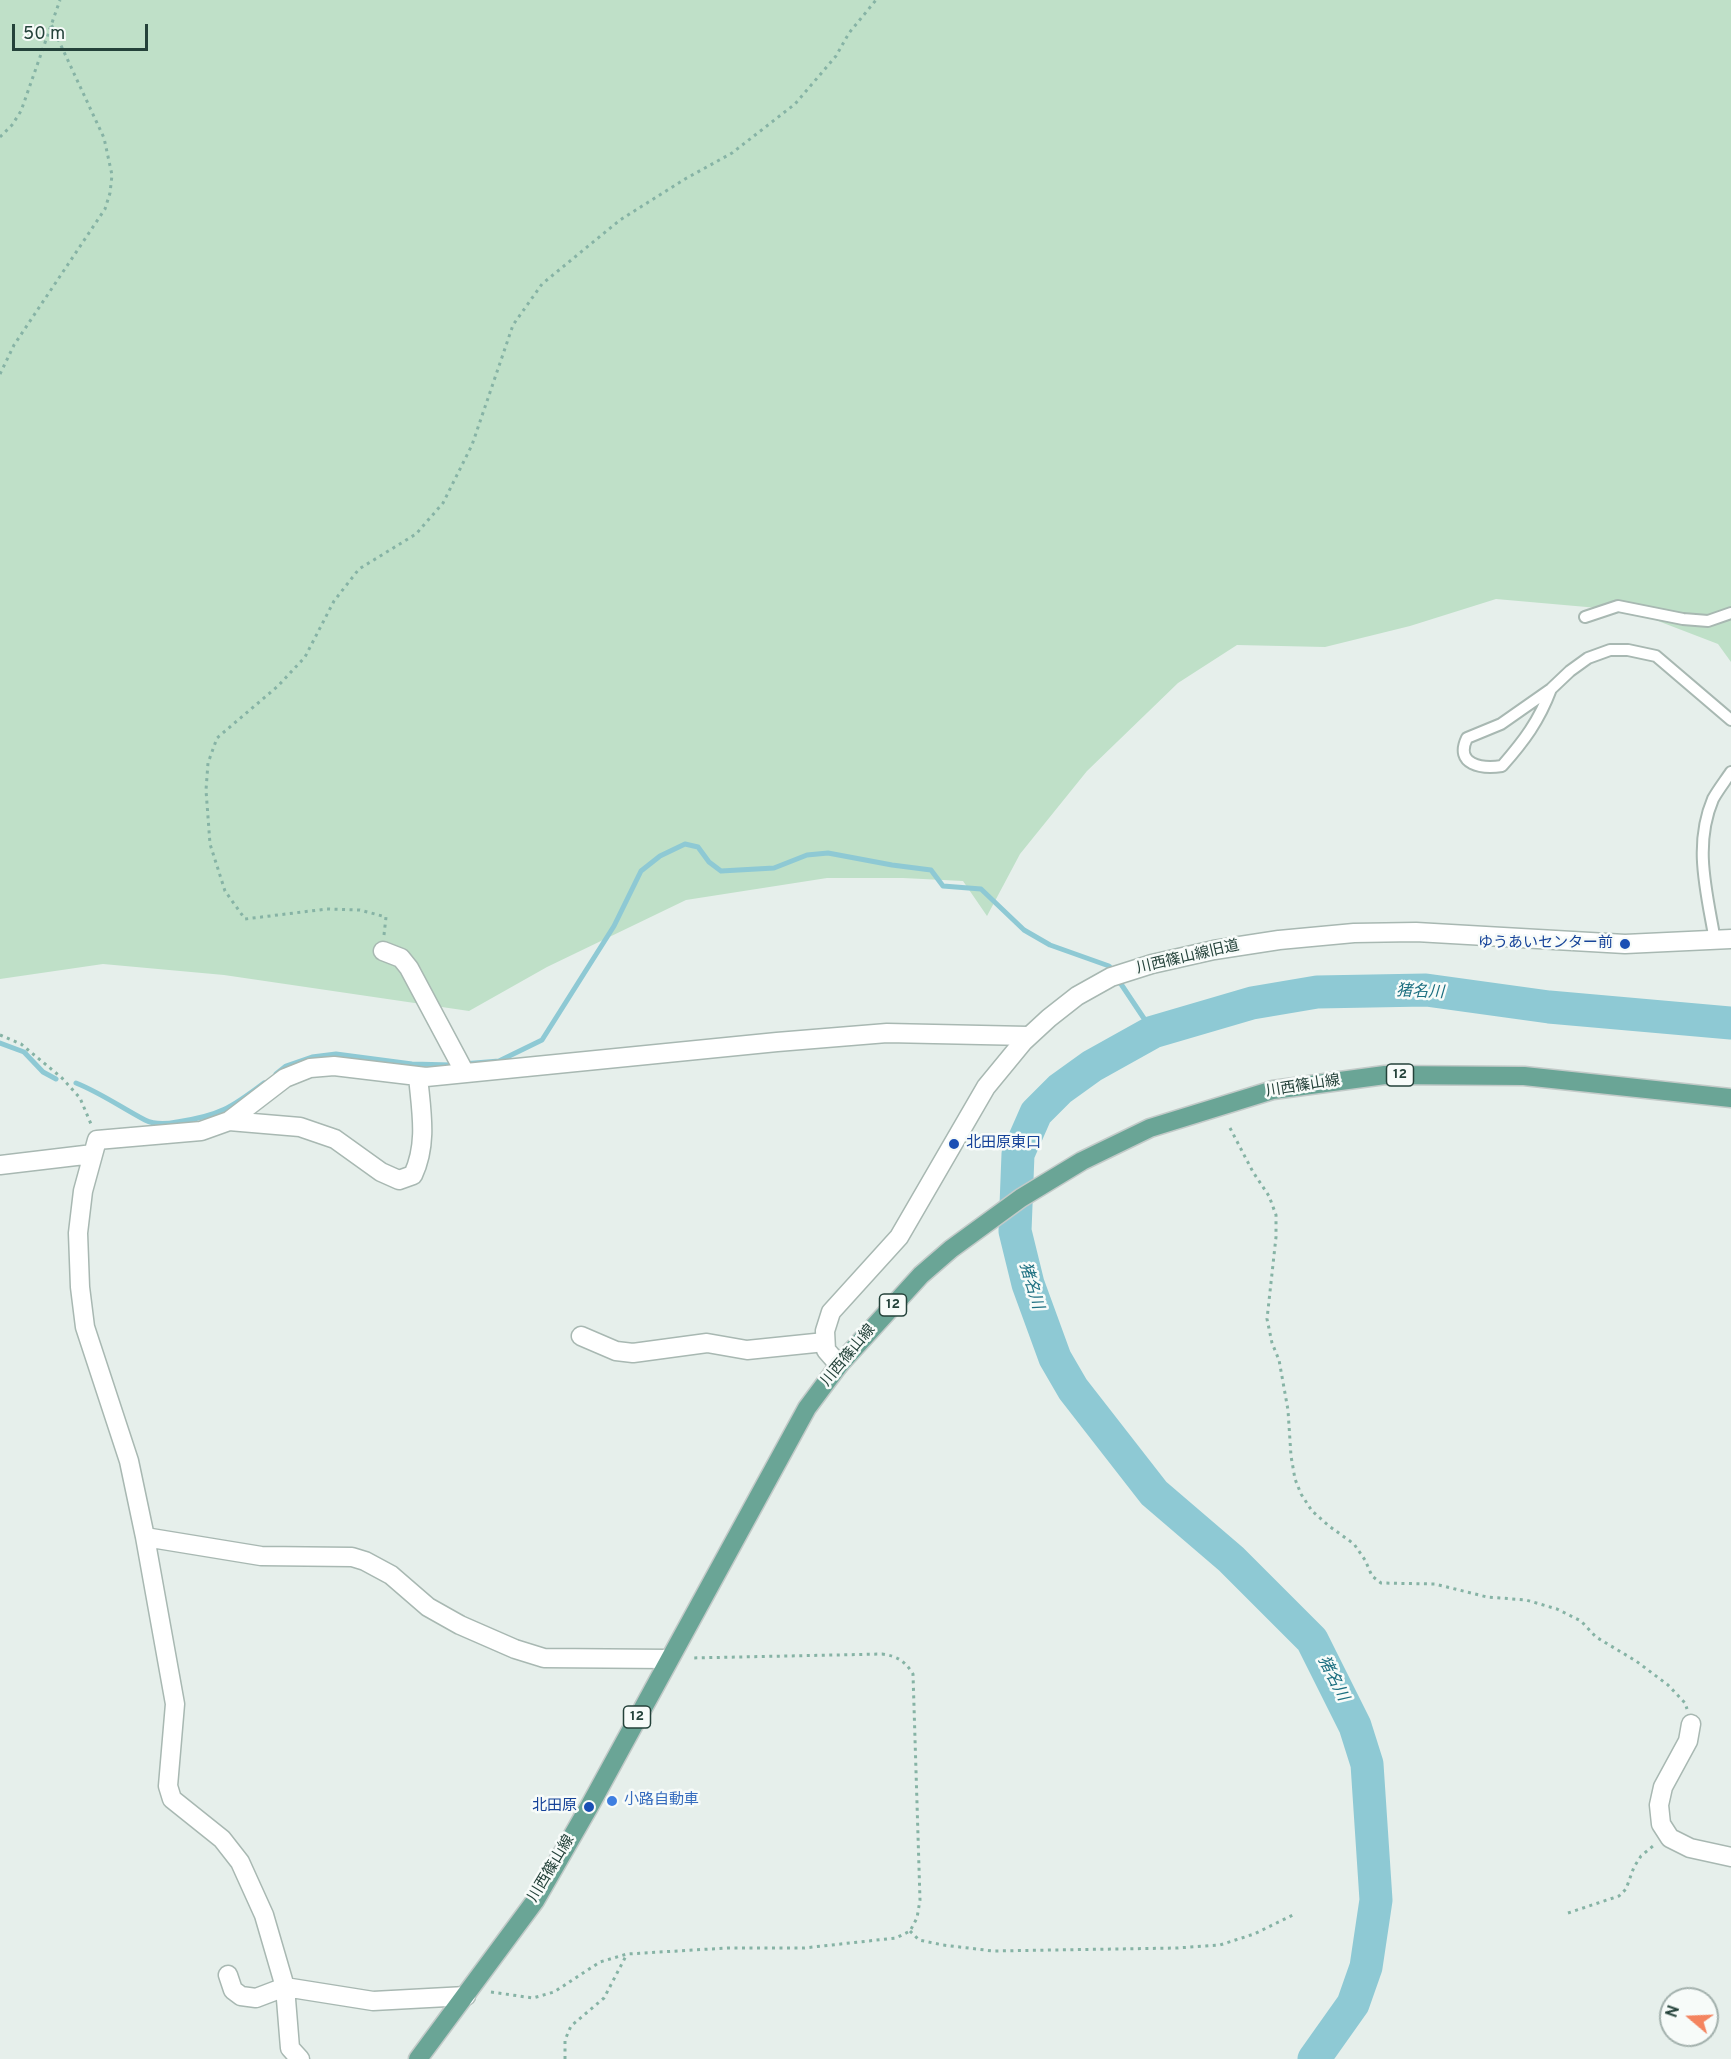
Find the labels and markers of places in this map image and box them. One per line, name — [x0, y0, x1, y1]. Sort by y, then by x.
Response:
place label: ゆうあいセンター前 — [1478, 935, 1613, 953]
marker: ゆうあいセンター前 — [1618, 937, 1632, 951]
place label: 北田原東口 — [966, 1135, 1041, 1153]
marker: 北田原東口 — [947, 1137, 961, 1151]
place label: 小路自動車 — [624, 1792, 699, 1810]
marker: 小路自動車 — [605, 1794, 619, 1808]
place label: 北田原 — [532, 1798, 577, 1816]
marker: 北田原 — [582, 1800, 596, 1814]

